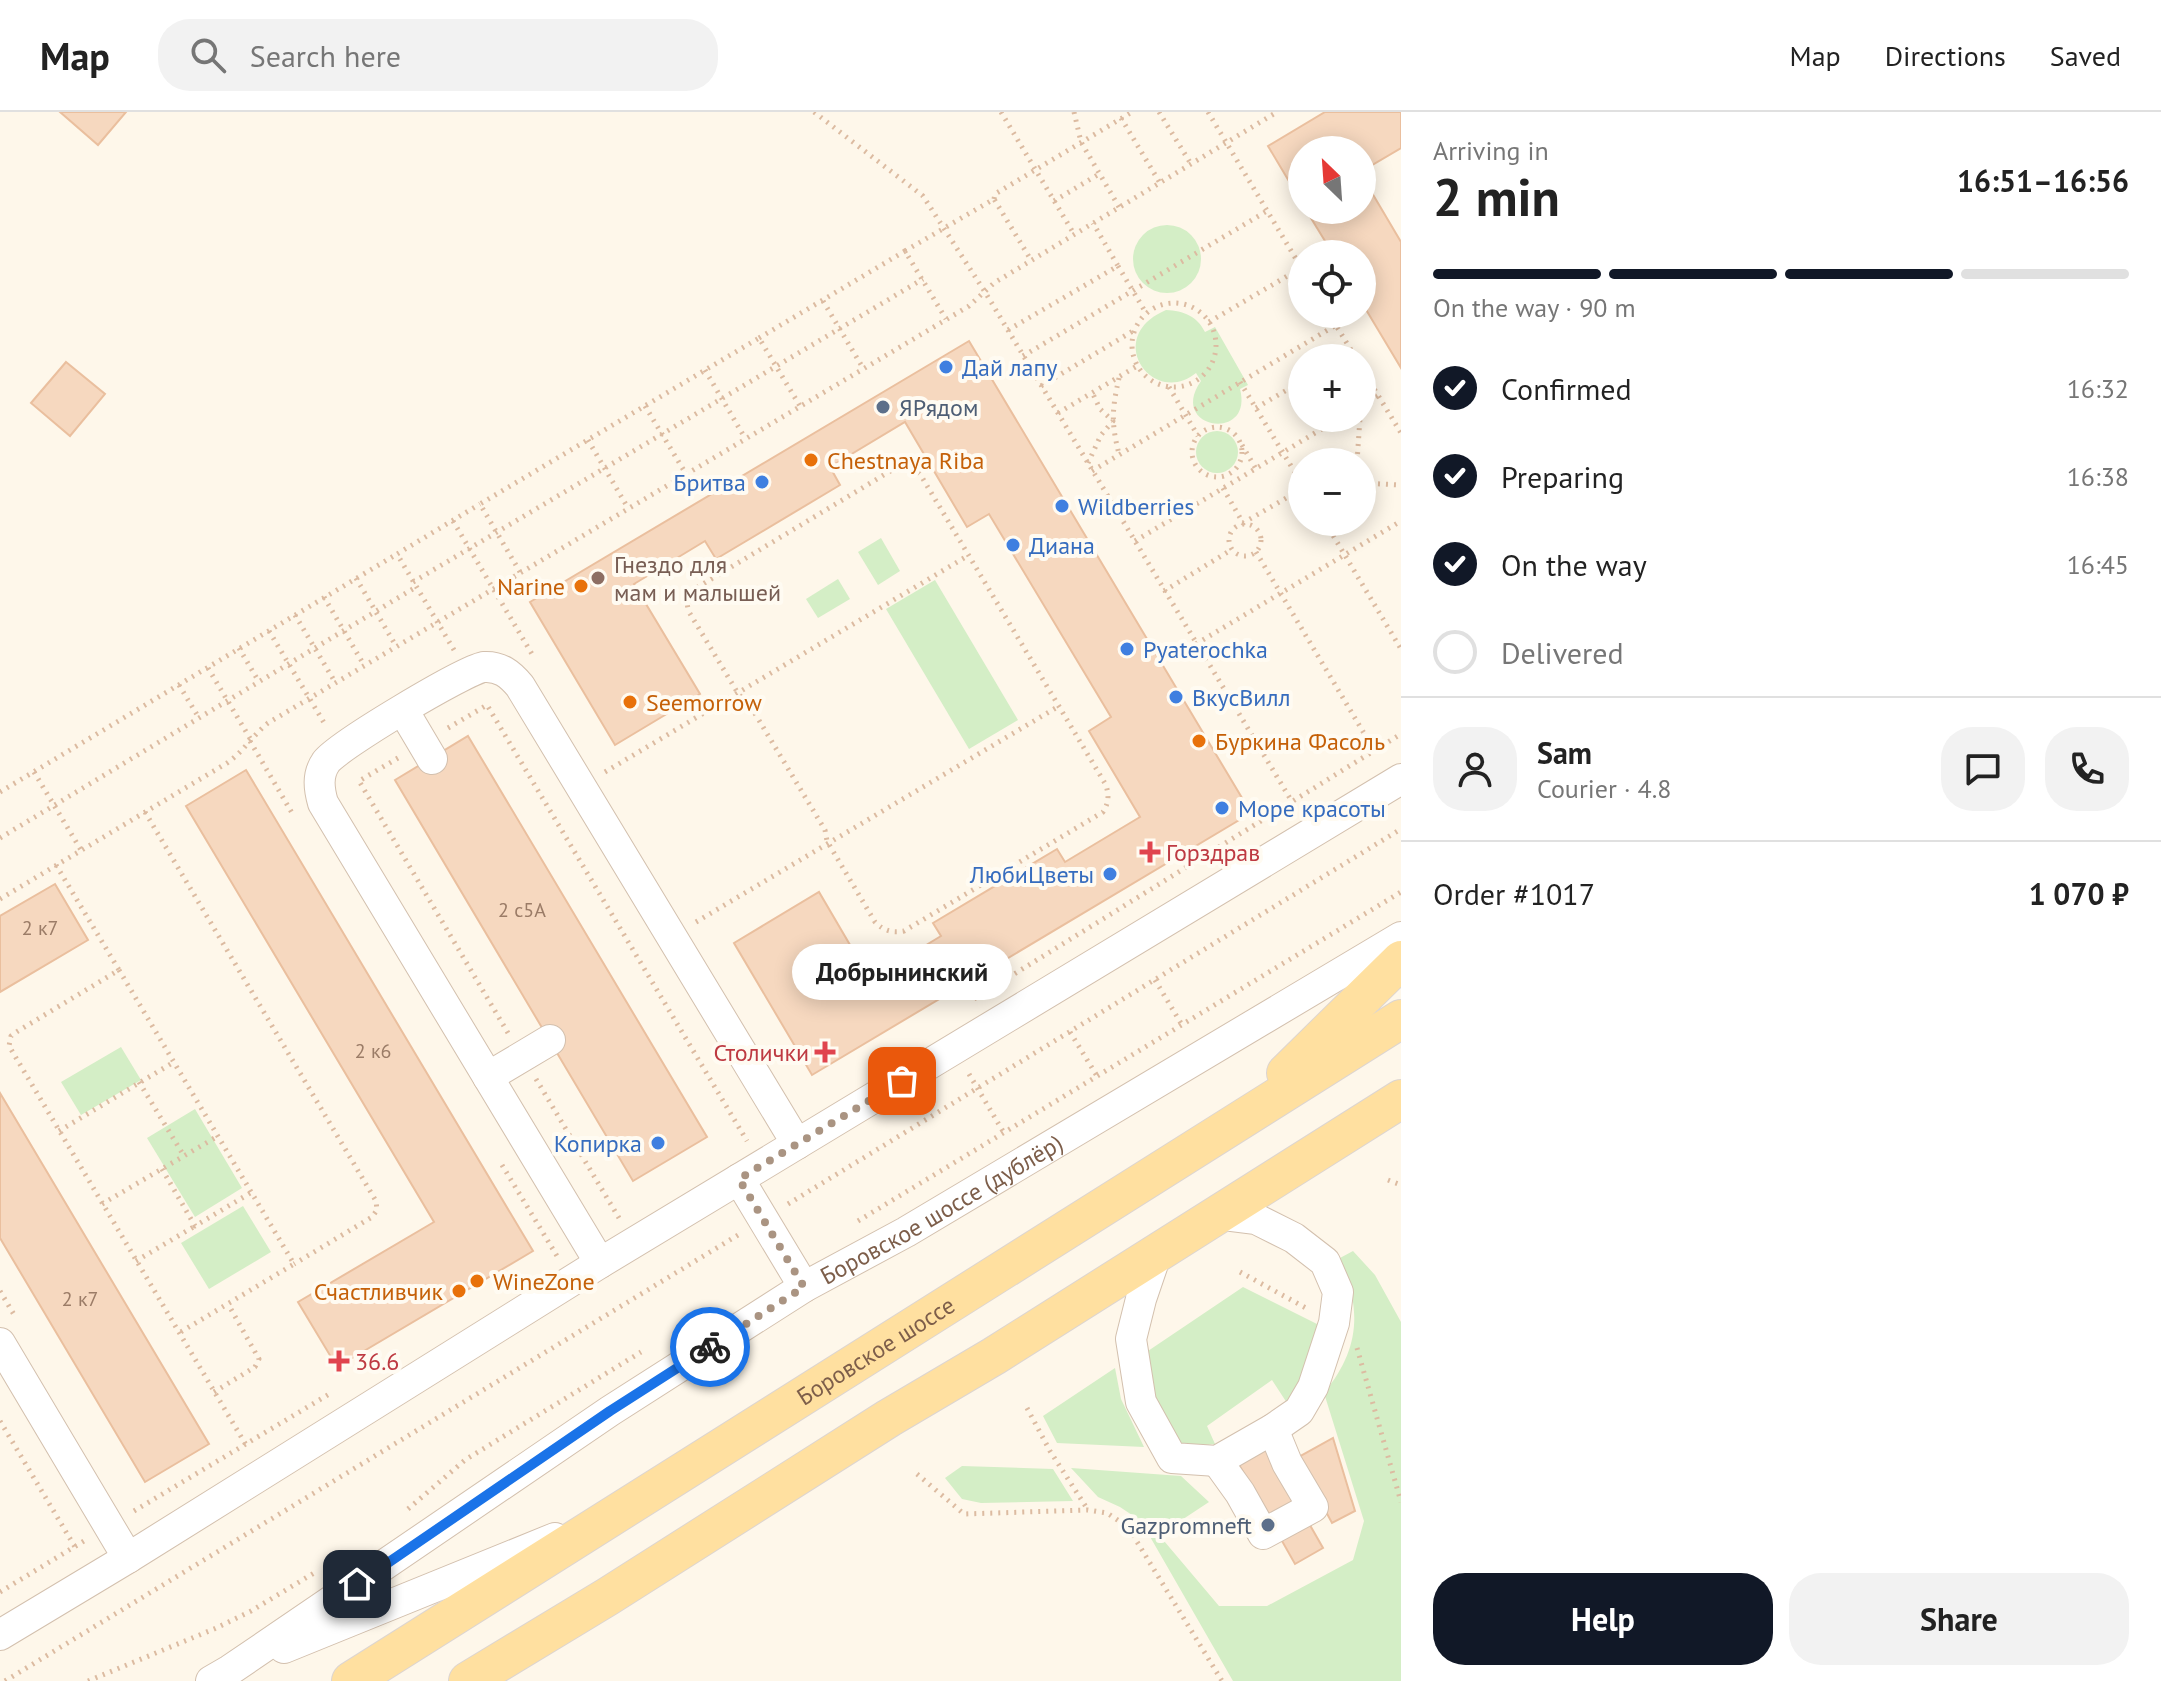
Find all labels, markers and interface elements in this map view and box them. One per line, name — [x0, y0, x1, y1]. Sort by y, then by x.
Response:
search box — [158, 19, 718, 91]
text: Map — [40, 31, 110, 80]
icon: search — [186, 33, 230, 77]
text: Search here — [250, 36, 401, 75]
text: Map — [1790, 37, 1841, 74]
text: Directions — [1885, 37, 2006, 74]
text: Saved — [2050, 37, 2121, 74]
text: Arriving in — [1433, 134, 1549, 167]
north arrow — [1288, 136, 1376, 224]
map controls — [1288, 136, 1376, 536]
text: 16:51–16:56 — [1957, 161, 2129, 200]
text: 2 min — [1433, 163, 1560, 230]
button: locate — [1288, 240, 1376, 328]
text: On the way · 90 m — [1433, 291, 1636, 324]
button: + — [1288, 344, 1376, 432]
place label: Дай лапу — [962, 352, 1057, 383]
marker: Дай лапу — [937, 358, 955, 376]
icon: check — [1433, 366, 1477, 410]
text: Confirmed — [1501, 369, 1632, 408]
text: 16:32 — [2067, 372, 2129, 405]
place label: ЯРядом — [899, 392, 978, 423]
marker: ЯРядом — [874, 398, 892, 416]
place label: Chestnaya Riba — [827, 445, 984, 476]
button: − — [1288, 448, 1376, 536]
marker: Chestnaya Riba — [802, 451, 820, 469]
icon: check — [1433, 454, 1477, 498]
text: Preparing — [1501, 457, 1624, 496]
text: 16:38 — [2067, 460, 2129, 493]
place label: Бритва — [673, 467, 746, 498]
marker: Бритва — [753, 473, 771, 491]
place label: Wildberries — [1078, 491, 1194, 522]
marker: Wildberries — [1053, 497, 1071, 515]
place label: Диана — [1029, 530, 1095, 561]
marker: Диана — [1004, 536, 1022, 554]
icon: check — [1433, 542, 1477, 586]
text: On the way — [1501, 545, 1647, 584]
text: 16:45 — [2067, 548, 2129, 581]
place label: Гнездо для мам и малышей — [614, 549, 781, 608]
marker: Гнездо для мам и малышей — [589, 569, 607, 587]
place label: Narine — [497, 571, 565, 602]
marker: Narine — [572, 577, 590, 595]
text: Delivered — [1501, 633, 1624, 672]
place label: Pyaterochka — [1143, 634, 1268, 665]
marker: Pyaterochka — [1118, 640, 1136, 658]
place label: ВкусВилл — [1192, 682, 1291, 713]
place label: Seemorrow — [646, 687, 762, 718]
marker: ВкусВилл — [1167, 688, 1185, 706]
marker: Seemorrow — [621, 693, 639, 711]
place label: Буркина Фасоль — [1215, 726, 1385, 757]
button: person — [1433, 727, 1517, 811]
button: chat — [1941, 727, 2025, 811]
button: phone — [2045, 727, 2129, 811]
marker: Буркина Фасоль — [1190, 732, 1208, 750]
text: Sam — [1537, 733, 1592, 772]
text: Courier · 4.8 — [1537, 772, 1671, 805]
place label: Море красоты — [1238, 793, 1386, 824]
marker: Море красоты — [1213, 799, 1231, 817]
place label: Горздрав — [1166, 837, 1260, 868]
marker: Горздрав — [1141, 843, 1159, 861]
place label: ЛюбиЦветы — [969, 859, 1094, 890]
marker: ЛюбиЦветы — [1101, 865, 1119, 883]
text: Order #1017 — [1433, 874, 1595, 913]
text: 1 070 ₽ — [2029, 874, 2129, 913]
house number: 2 с5А — [498, 897, 546, 923]
house number: 2 к7 — [22, 915, 58, 941]
callout: Добрынинский — [792, 945, 1012, 1001]
text: Добрынинский — [816, 955, 988, 988]
place label: Столички — [713, 1037, 809, 1068]
house number: 2 к6 — [355, 1038, 391, 1064]
marker: Столички — [816, 1043, 834, 1061]
pin — [868, 1047, 936, 1115]
icon: bag — [880, 1059, 924, 1103]
street label: Боровское шоссе (дублёр) — [815, 1127, 1068, 1291]
place label: Копирка — [554, 1128, 642, 1159]
marker: Копирка — [649, 1134, 667, 1152]
place label: WineZone — [493, 1266, 595, 1297]
marker: WineZone — [468, 1272, 486, 1290]
place label: Счастливчик — [314, 1276, 444, 1307]
marker: Счастливчик — [450, 1282, 468, 1300]
house number: 2 к7 — [62, 1286, 98, 1312]
street label: Боровское шоссе — [791, 1289, 960, 1412]
courier — [670, 1307, 750, 1387]
icon: bike — [688, 1325, 732, 1369]
place label: 36.6 — [355, 1346, 399, 1377]
marker: 36.6 — [330, 1352, 348, 1370]
place label: Gazpromneft — [1120, 1510, 1252, 1541]
marker: Gazpromneft — [1259, 1516, 1277, 1534]
pin — [323, 1550, 391, 1618]
icon: home — [335, 1562, 379, 1606]
button: Help — [1433, 1573, 1773, 1665]
button: Share — [1789, 1573, 2129, 1665]

